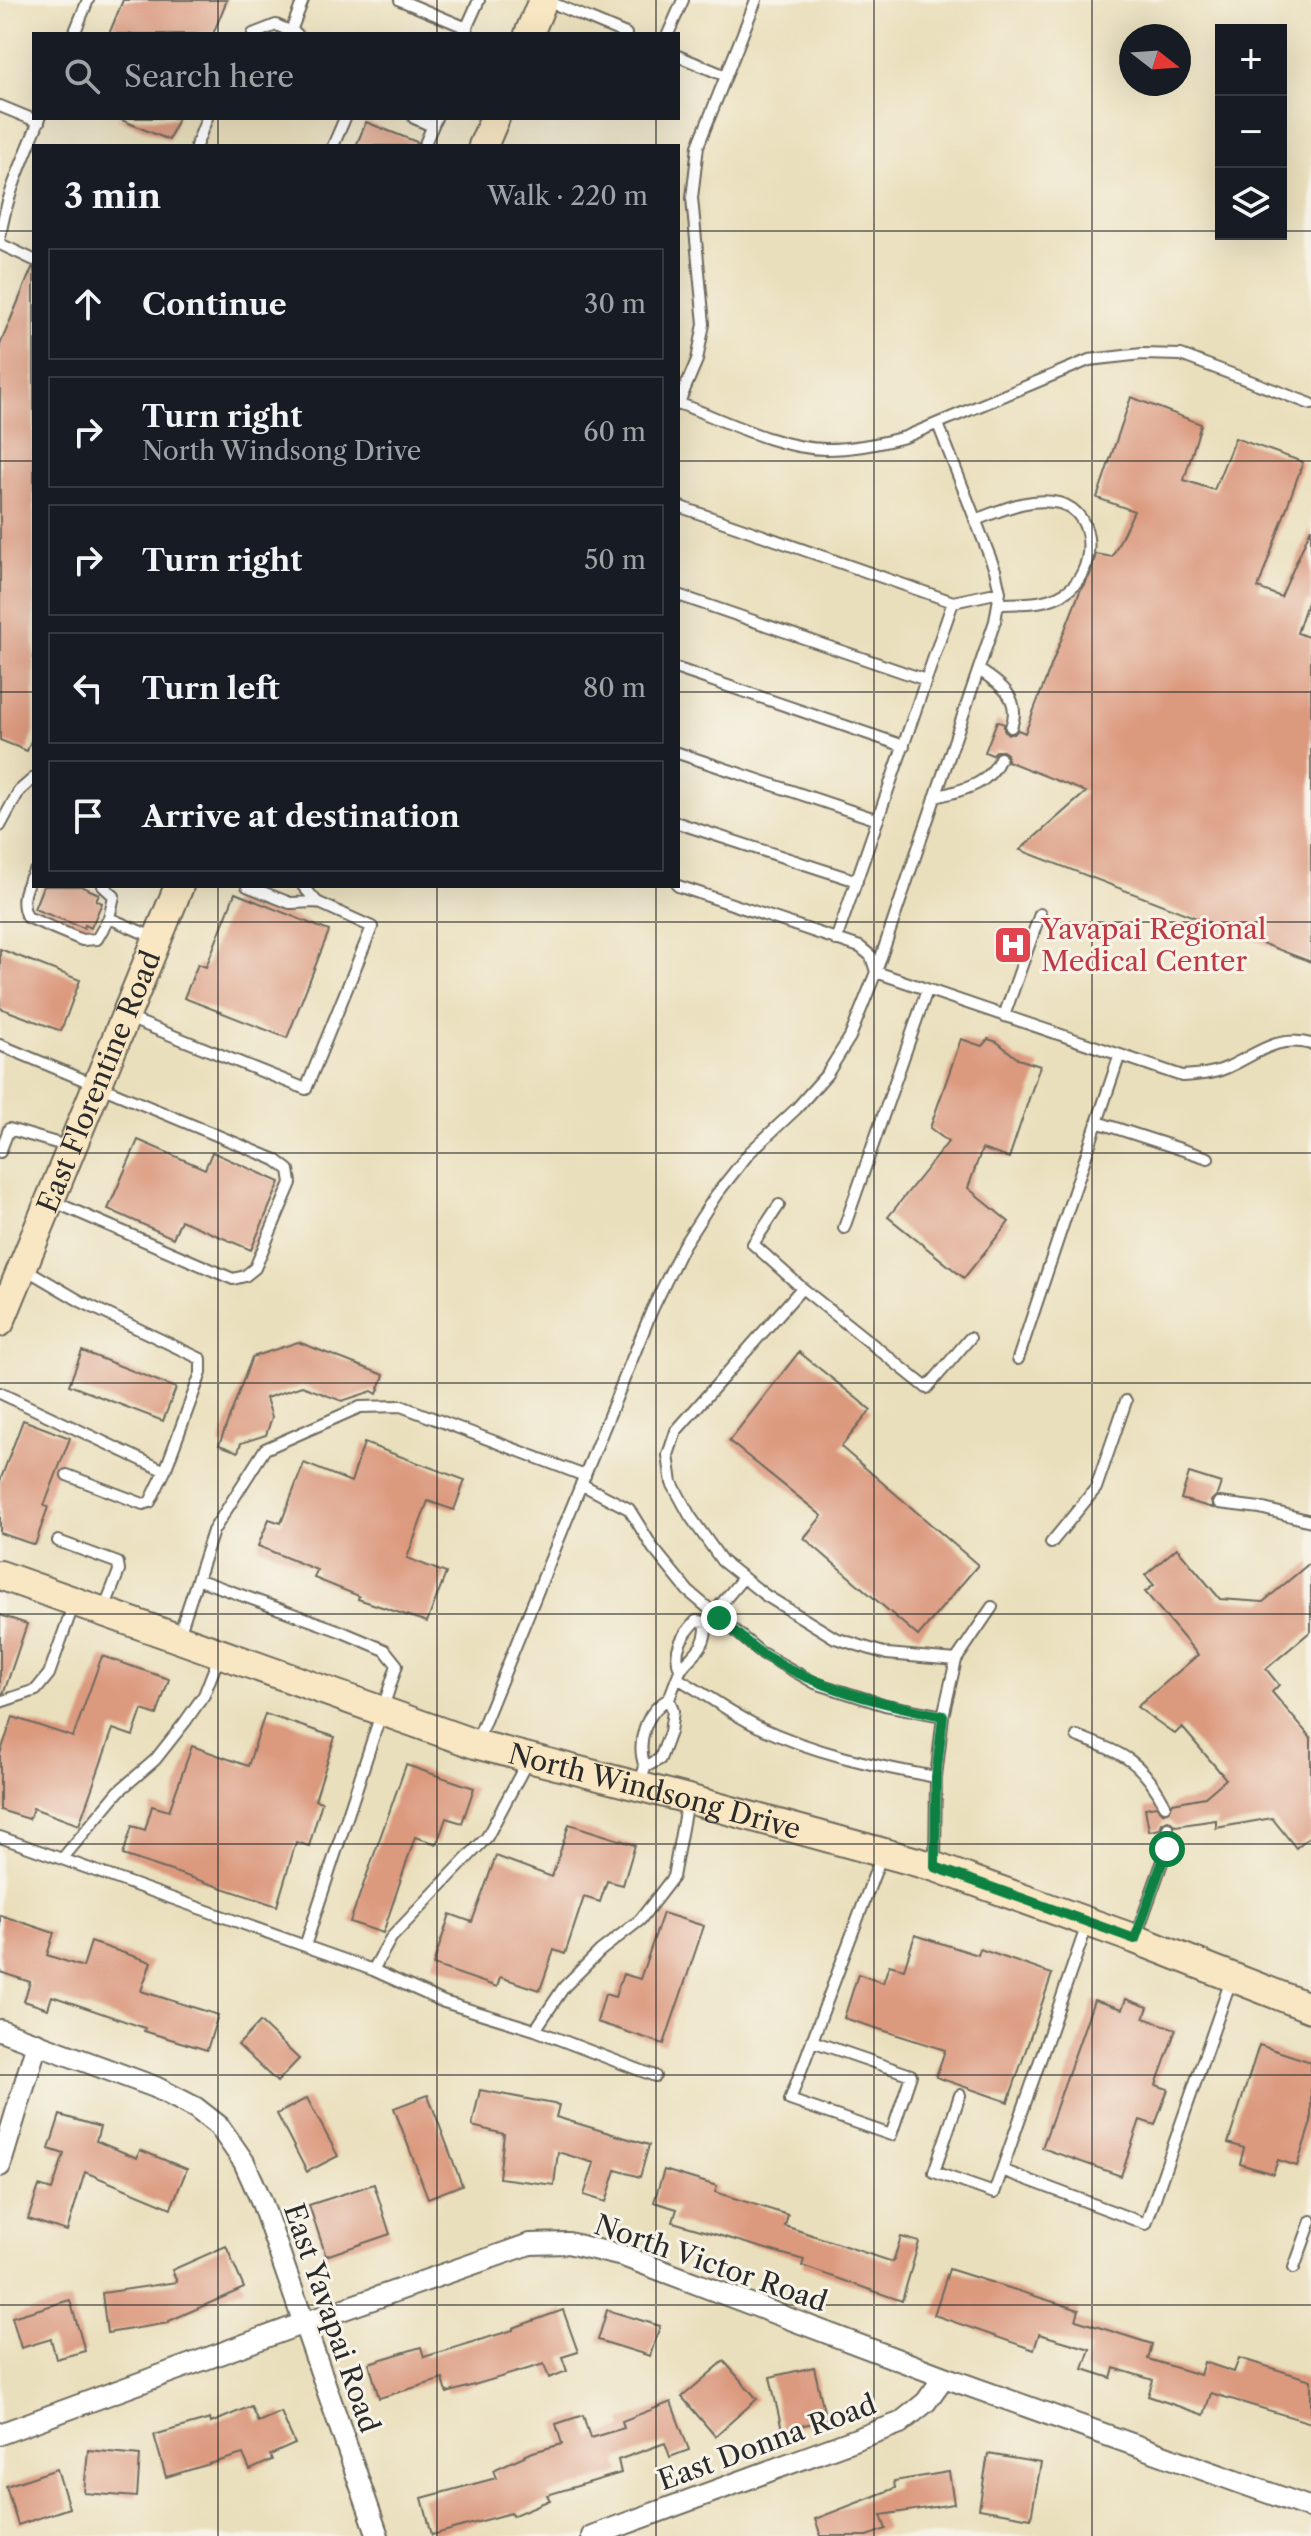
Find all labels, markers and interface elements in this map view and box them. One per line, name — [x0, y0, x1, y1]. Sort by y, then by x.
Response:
north arrow — [1119, 24, 1191, 96]
map controls — [1215, 24, 1287, 240]
button: + — [1215, 24, 1287, 96]
search box — [32, 32, 680, 120]
icon: search — [60, 54, 104, 98]
text: Search here — [124, 58, 294, 95]
button: − — [1215, 96, 1287, 168]
button: layers — [1215, 168, 1287, 240]
text: 3 min — [64, 175, 161, 217]
text: Walk · 220 m — [487, 180, 648, 212]
icon: ahead — [66, 282, 110, 326]
text: Continue — [142, 286, 287, 323]
text: 30 m — [584, 288, 646, 320]
text: Turn right — [142, 398, 302, 435]
icon: right — [66, 410, 110, 454]
text: 60 m — [583, 416, 646, 448]
text: North Windsong Drive — [142, 435, 421, 467]
icon: right — [66, 538, 110, 582]
text: Turn right — [142, 542, 302, 579]
text: 50 m — [584, 544, 646, 576]
icon: left — [66, 666, 110, 710]
text: Turn left — [142, 670, 279, 707]
text: 80 m — [583, 672, 646, 704]
icon: arrive — [66, 794, 110, 838]
text: Arrive at destination — [142, 798, 460, 835]
place label: Yavapai Regional Medical Center — [1040, 912, 1266, 978]
hospital icon: Yavapai Regional Medical Center — [992, 924, 1034, 966]
street label: East Florentine Road — [30, 945, 168, 1218]
route end — [701, 1600, 737, 1636]
street label: North Windsong Drive — [505, 1736, 805, 1846]
route start — [1149, 1831, 1185, 1867]
street label: East Yavapai Road — [277, 2199, 387, 2437]
street label: North Victor Road — [590, 2207, 832, 2319]
street label: East Donna Road — [653, 2387, 881, 2497]

